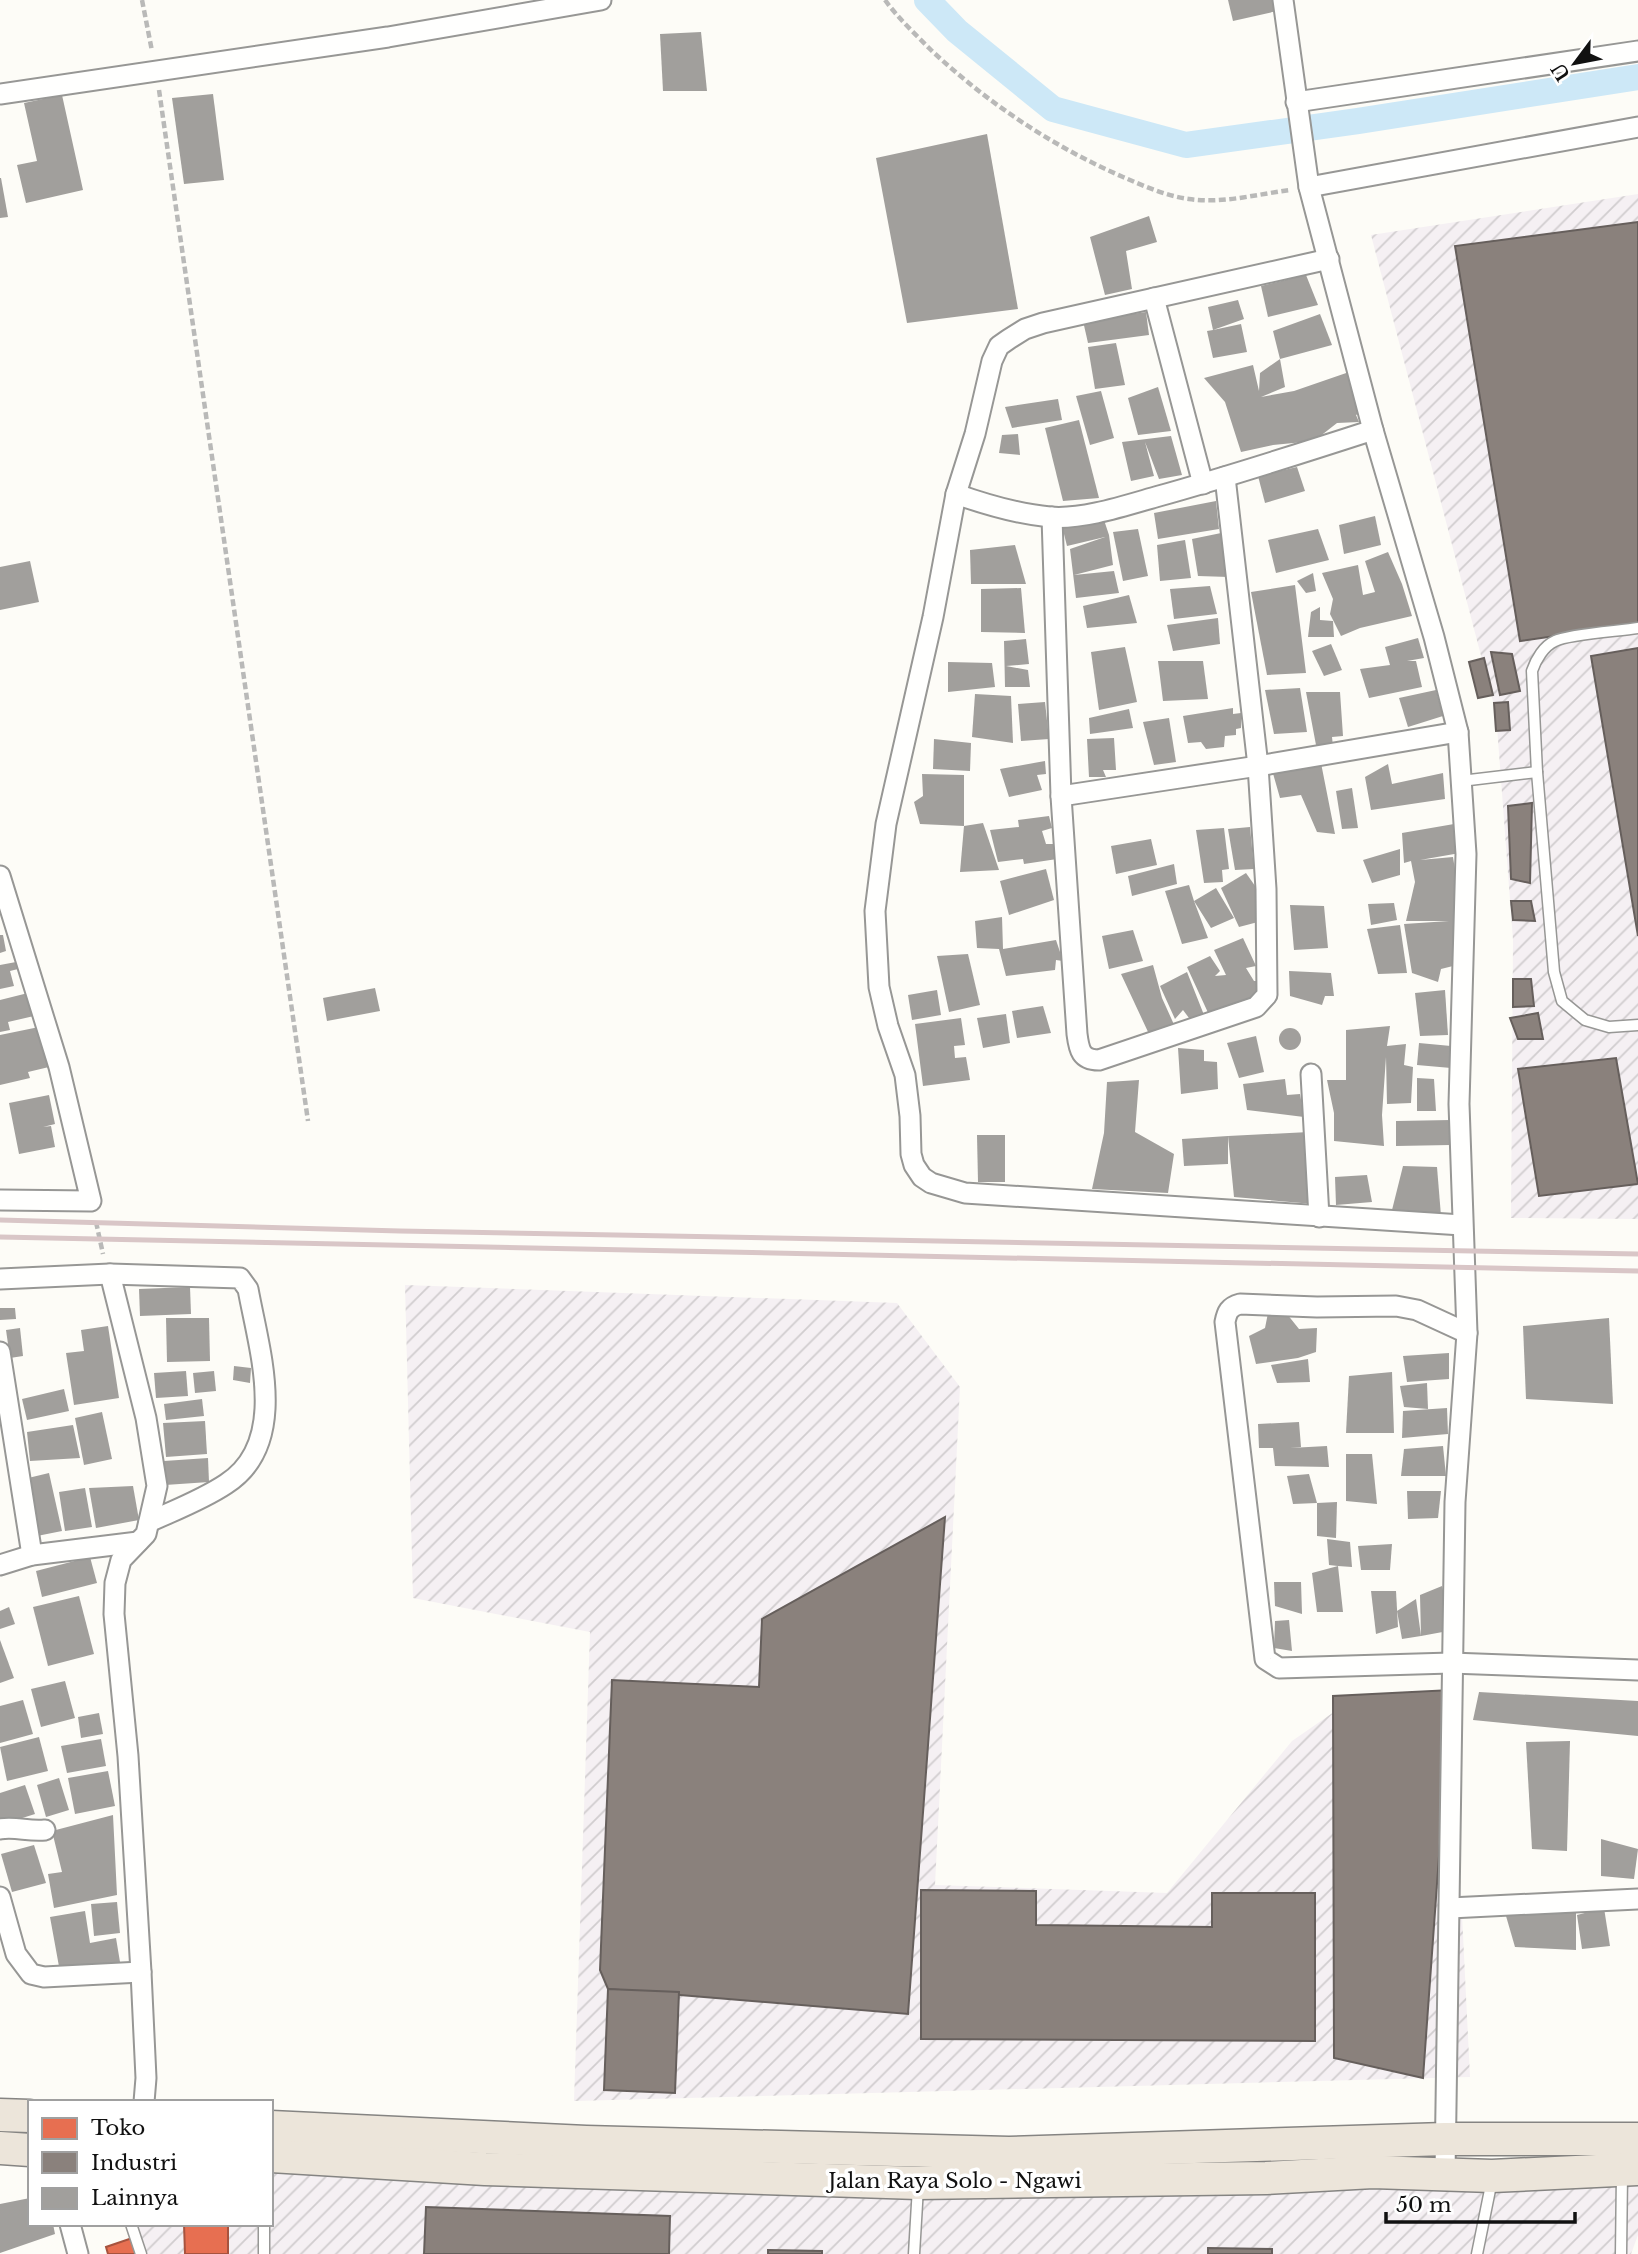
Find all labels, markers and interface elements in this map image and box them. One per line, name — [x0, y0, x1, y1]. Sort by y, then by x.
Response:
north arrow — [1540, 28, 1610, 98]
text: U — [1547, 58, 1575, 85]
legend — [28, 2100, 273, 2226]
text: Toko — [91, 2115, 145, 2141]
text: Industri — [91, 2150, 177, 2176]
street label: Jalan Raya Solo - Ngawi — [825, 2168, 1082, 2194]
scale bar — [1386, 2180, 1575, 2224]
text: Lainnya — [91, 2185, 179, 2211]
text: 50 m — [1396, 2192, 1452, 2218]

